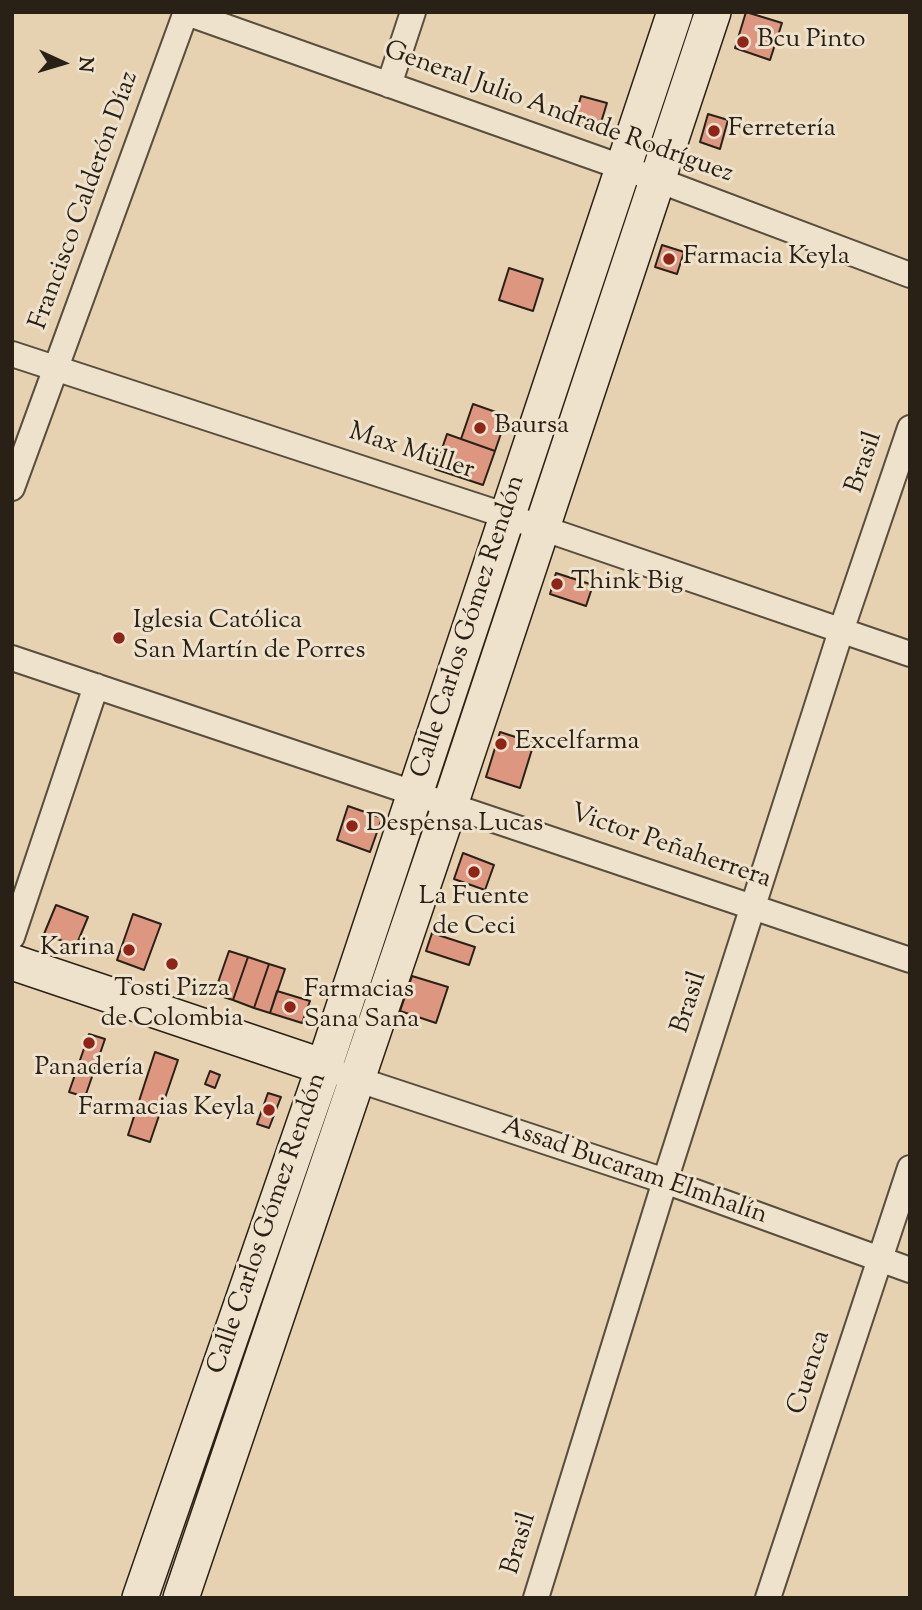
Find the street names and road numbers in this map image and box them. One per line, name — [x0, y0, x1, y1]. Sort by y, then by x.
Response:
street label: General Julio Andrade Rodríguez — [379, 36, 737, 192]
street label: Francisco Calderón Díaz — [25, 68, 147, 334]
street label: Max Müller — [344, 418, 478, 488]
street label: Brasil — [841, 428, 891, 498]
street label: Calle Carlos Gómez Rendón — [406, 472, 534, 782]
street label: Victor Peñaherrera — [566, 799, 774, 897]
street label: Brasil — [666, 968, 716, 1038]
street label: Calle Carlos Gómez Rendón — [203, 1069, 335, 1379]
street label: Assad Bucaram Elmhalín — [497, 1113, 771, 1233]
street label: Cuenca — [783, 1327, 839, 1419]
street label: Brasil — [497, 1509, 545, 1579]

